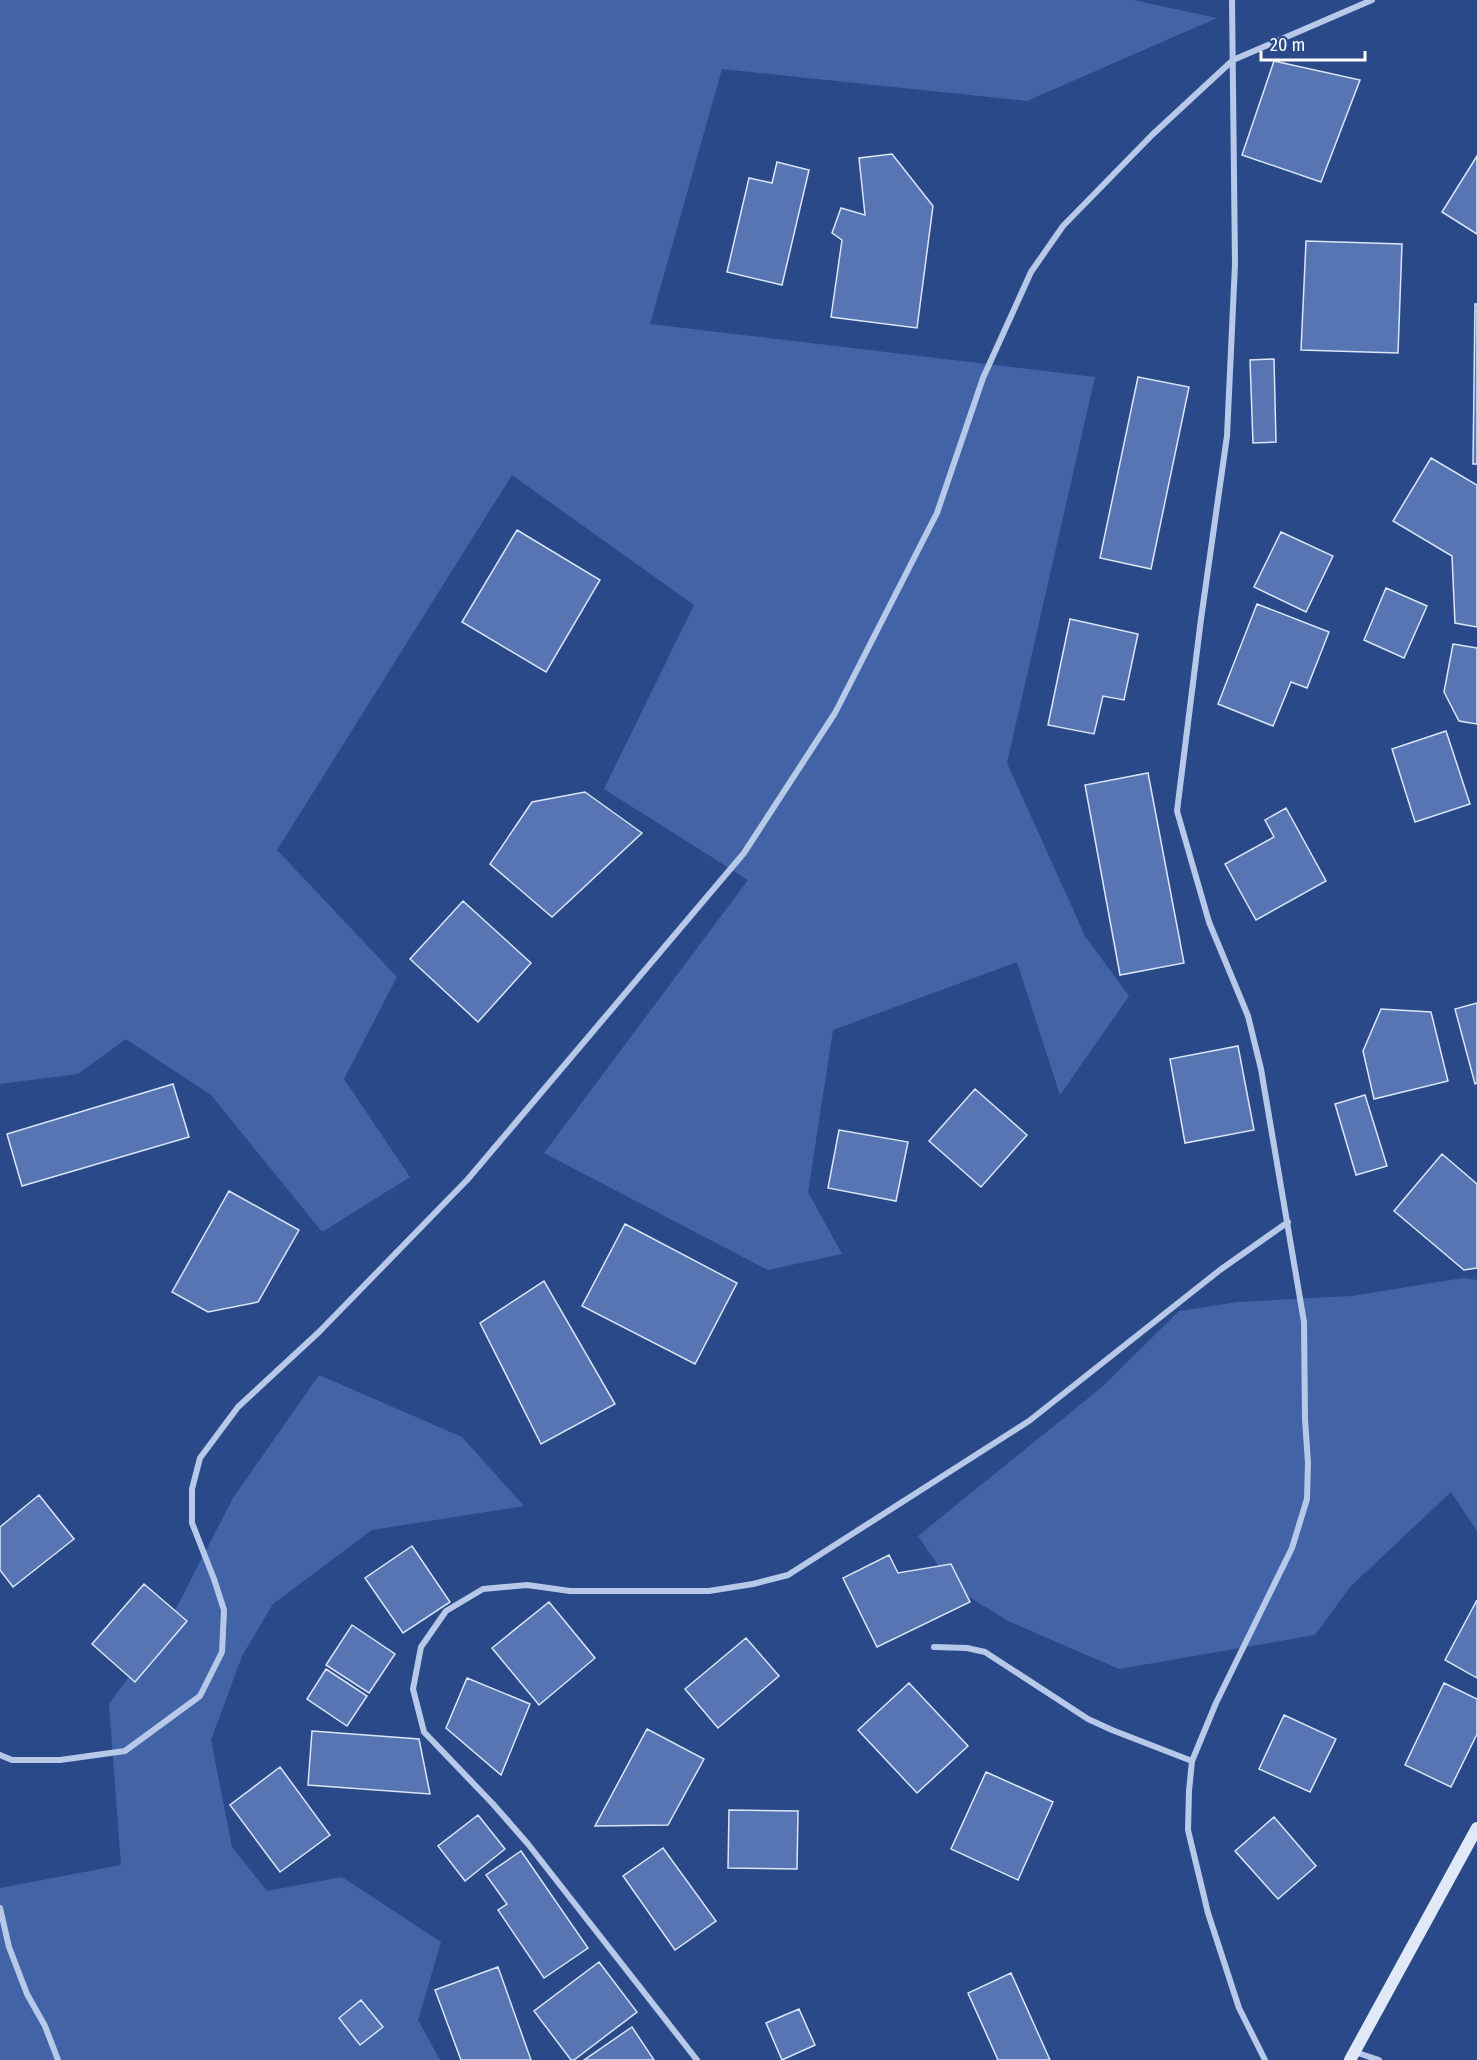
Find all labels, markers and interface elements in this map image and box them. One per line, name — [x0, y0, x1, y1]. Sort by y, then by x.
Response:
scale bar — [1261, 24, 1364, 62]
text: 20 m — [1270, 34, 1305, 56]

